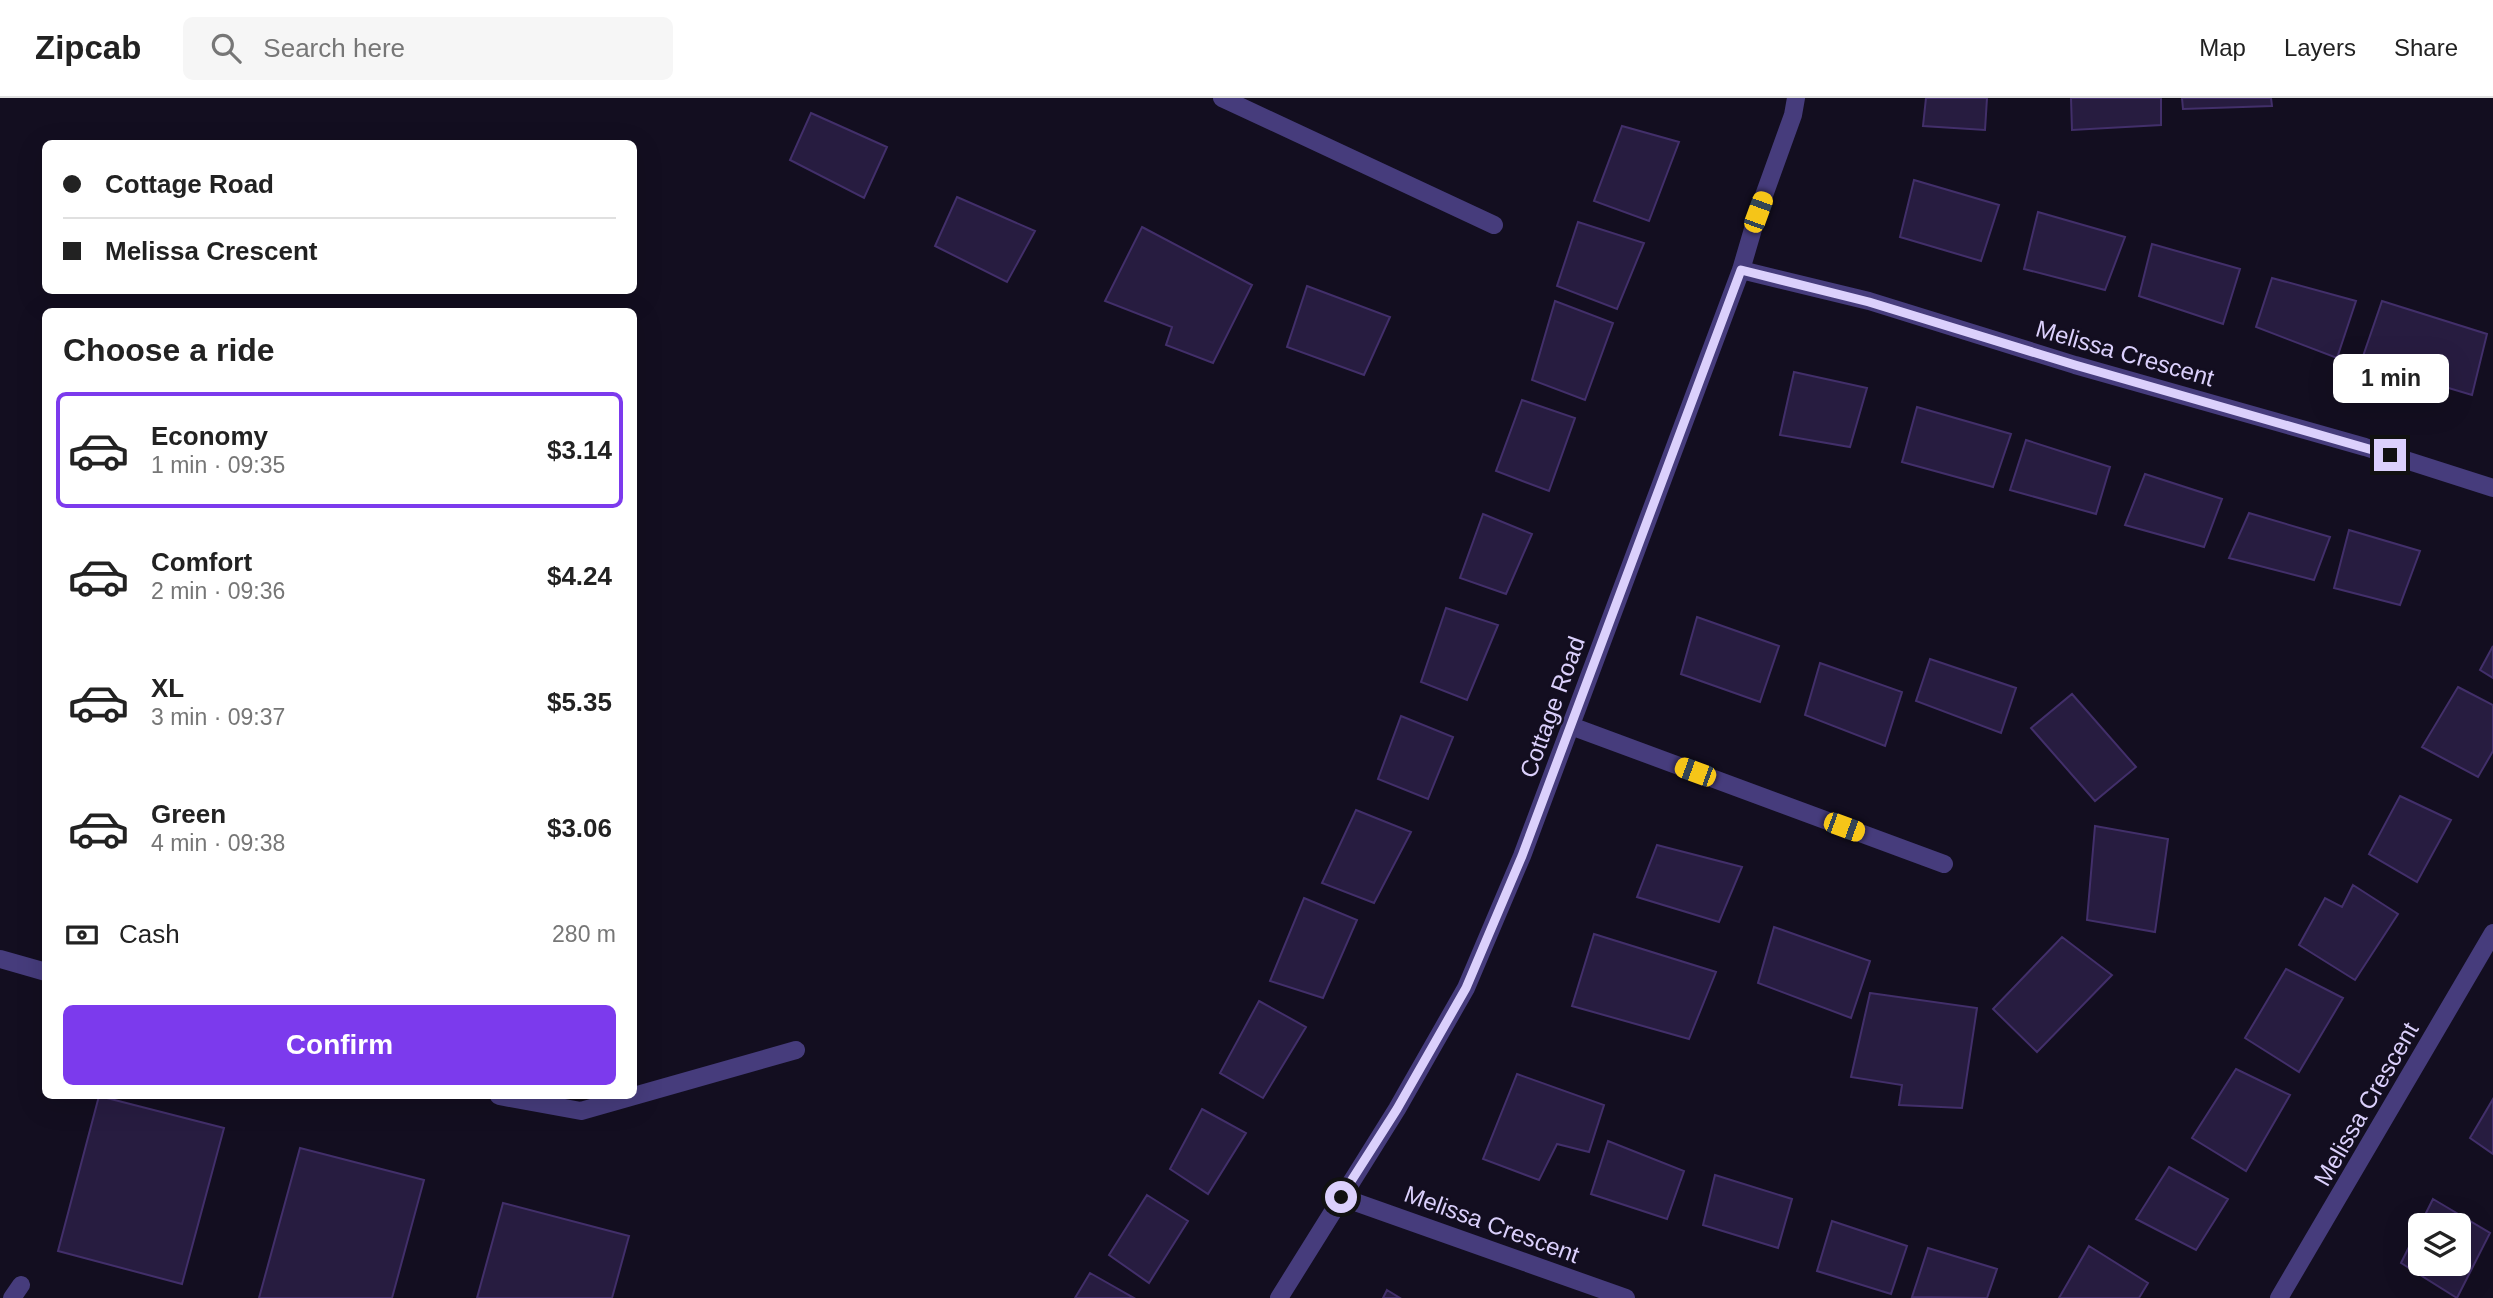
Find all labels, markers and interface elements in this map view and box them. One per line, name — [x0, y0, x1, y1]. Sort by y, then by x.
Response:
search box — [183, 17, 673, 80]
text: Zipcab — [35, 29, 141, 66]
icon: search — [207, 29, 245, 67]
text: Search here — [263, 33, 405, 63]
text: Map — [2199, 34, 2246, 61]
text: Layers — [2284, 34, 2356, 61]
text: Share — [2394, 34, 2458, 61]
text: Cottage Road — [105, 169, 274, 199]
car — [1741, 189, 1776, 235]
text: Melissa Crescent — [105, 236, 317, 266]
street label: Melissa Crescent — [2033, 315, 2217, 391]
text: Choose a ride — [63, 332, 275, 368]
callout: 1 min — [2332, 354, 2448, 402]
text: 1 min — [2361, 365, 2421, 391]
icon: car — [67, 419, 130, 482]
text: Economy — [151, 421, 268, 451]
text: $3.14 — [547, 435, 612, 465]
route end — [2374, 439, 2406, 471]
text: 1 min · 09:35 — [151, 452, 285, 478]
icon: car — [67, 545, 130, 608]
text: Comfort — [151, 547, 252, 577]
text: $4.24 — [547, 561, 612, 591]
text: 2 min · 09:36 — [151, 578, 285, 604]
street label: Cottage Road — [1514, 633, 1590, 781]
icon: car — [67, 671, 130, 734]
text: XL — [151, 673, 184, 703]
text: $5.35 — [547, 687, 612, 717]
text: 3 min · 09:37 — [151, 704, 285, 730]
car — [1672, 755, 1719, 789]
icon: car — [67, 797, 130, 860]
text: Green — [151, 799, 226, 829]
car — [1821, 810, 1868, 844]
text: $3.06 — [547, 813, 612, 843]
text: 4 min · 09:38 — [151, 830, 285, 856]
icon: cash — [63, 916, 101, 954]
text: Cash — [119, 919, 180, 949]
text: 280 m — [552, 921, 616, 947]
button: Confirm — [63, 1005, 616, 1085]
street label: Melissa Crescent — [2308, 1017, 2424, 1190]
street label: Melissa Crescent — [1401, 1180, 1583, 1268]
route start — [1325, 1181, 1357, 1213]
map controls — [2408, 1213, 2471, 1276]
button: layers — [2408, 1213, 2471, 1276]

